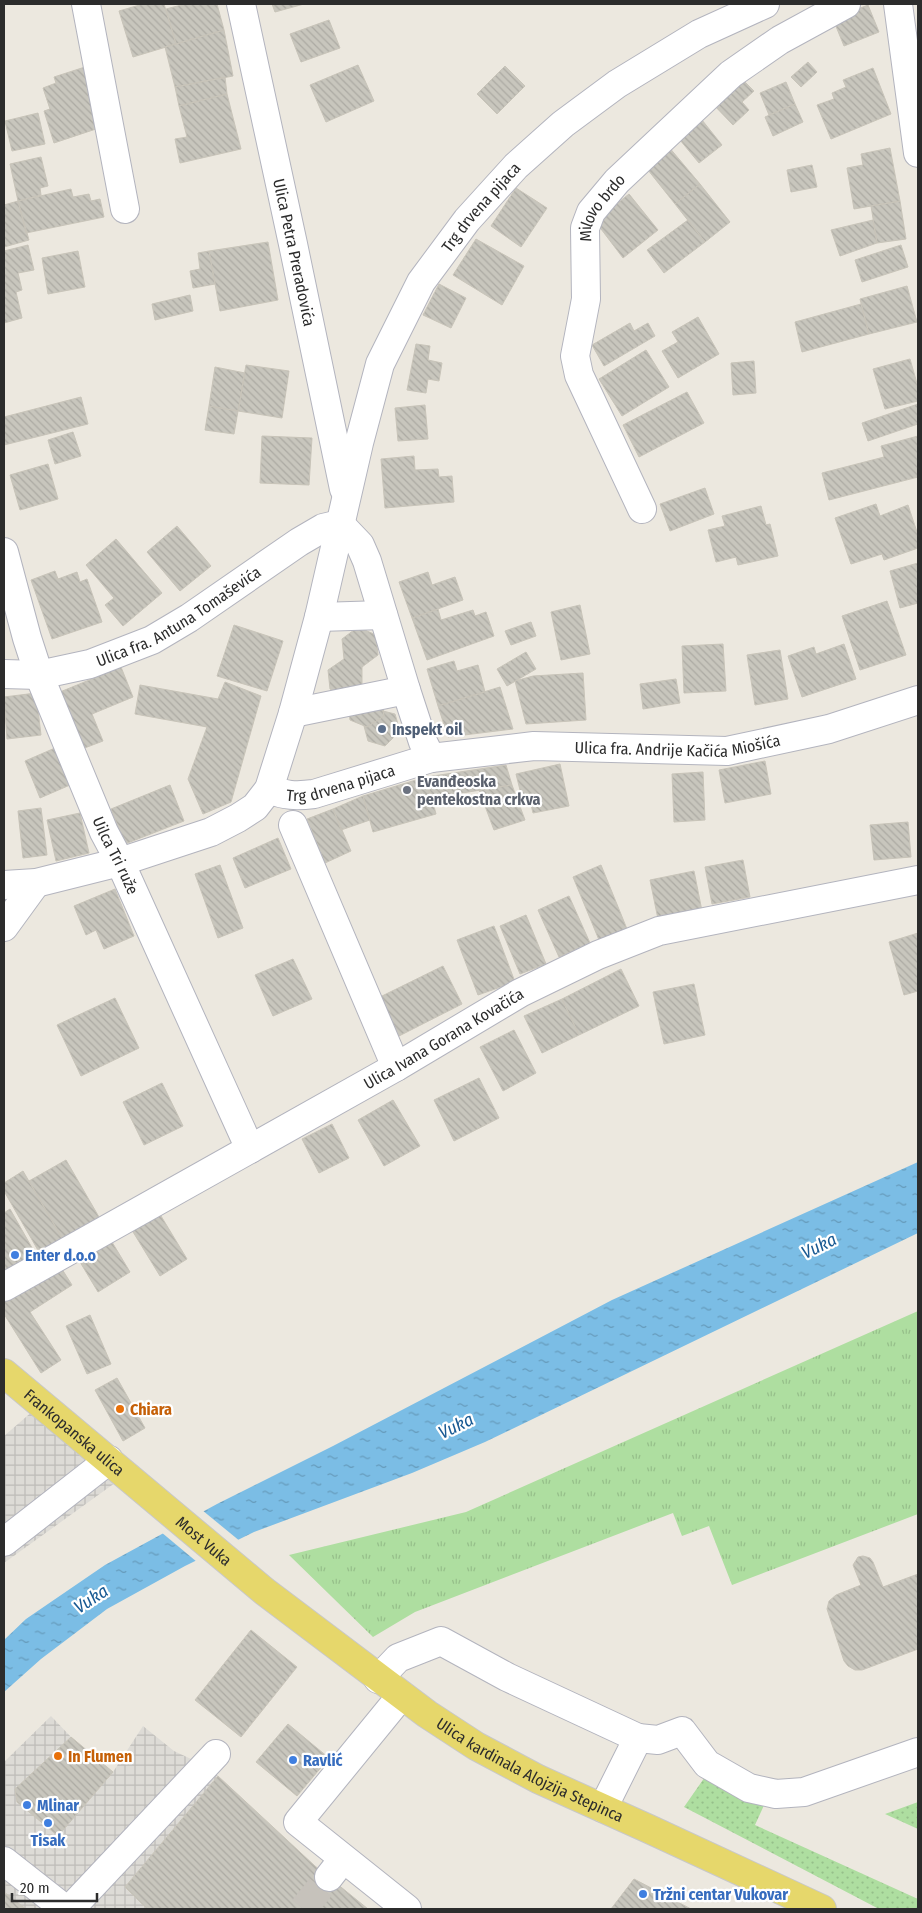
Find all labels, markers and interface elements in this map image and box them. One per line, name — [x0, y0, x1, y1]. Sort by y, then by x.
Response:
street label: Trg drvena pijaca — [437, 158, 524, 255]
street label: Milovo brdo — [575, 169, 628, 242]
street label: Ulica Petra Preradovića — [270, 177, 319, 328]
street label: Ulica fra. Antuna Tomaševića — [93, 562, 264, 670]
place label: Inspekt oil — [392, 720, 463, 739]
marker: Inspekt oil — [376, 723, 388, 735]
street label: Ulica fra. Andrije Kačića Miošića — [574, 730, 782, 761]
street label: Trg drvena pijaca — [285, 760, 397, 805]
place label: Evanđeoska pentekostna crkva — [417, 772, 541, 809]
marker: Evanđeoska pentekostna crkva — [401, 784, 413, 796]
street label: Uilca Tri ruže — [89, 814, 143, 897]
street label: Ulica Ivana Gorana Kovačića — [360, 984, 527, 1093]
water label: Vuka — [798, 1228, 840, 1264]
place label: Enter d.o.o — [25, 1246, 97, 1265]
marker: Enter d.o.o — [9, 1249, 21, 1261]
street label: Frankopanska ulica — [20, 1385, 129, 1480]
place label: Chiara — [130, 1400, 172, 1419]
marker: Chiara — [114, 1403, 126, 1415]
water label: Vuka — [435, 1408, 477, 1444]
street label: Most Vuka — [172, 1512, 236, 1570]
water label: Vuka — [70, 1580, 112, 1618]
street label: Ulica kardinala Alojzija Stepinca — [433, 1713, 627, 1826]
place label: In Flumen — [68, 1747, 132, 1766]
marker: In Flumen — [52, 1750, 64, 1762]
place label: Ravlić — [303, 1751, 343, 1770]
marker: Ravlić — [287, 1754, 299, 1766]
place label: Mlinar — [37, 1796, 79, 1815]
marker: Mlinar — [21, 1799, 33, 1811]
marker: Tisak — [42, 1817, 54, 1829]
place label: Tisak — [30, 1831, 66, 1850]
scale bar — [12, 1870, 98, 1902]
text: 20 m — [20, 1879, 50, 1897]
place label: Tržni centar Vukovar — [653, 1885, 788, 1904]
marker: Tržni centar Vukovar — [637, 1888, 649, 1900]

